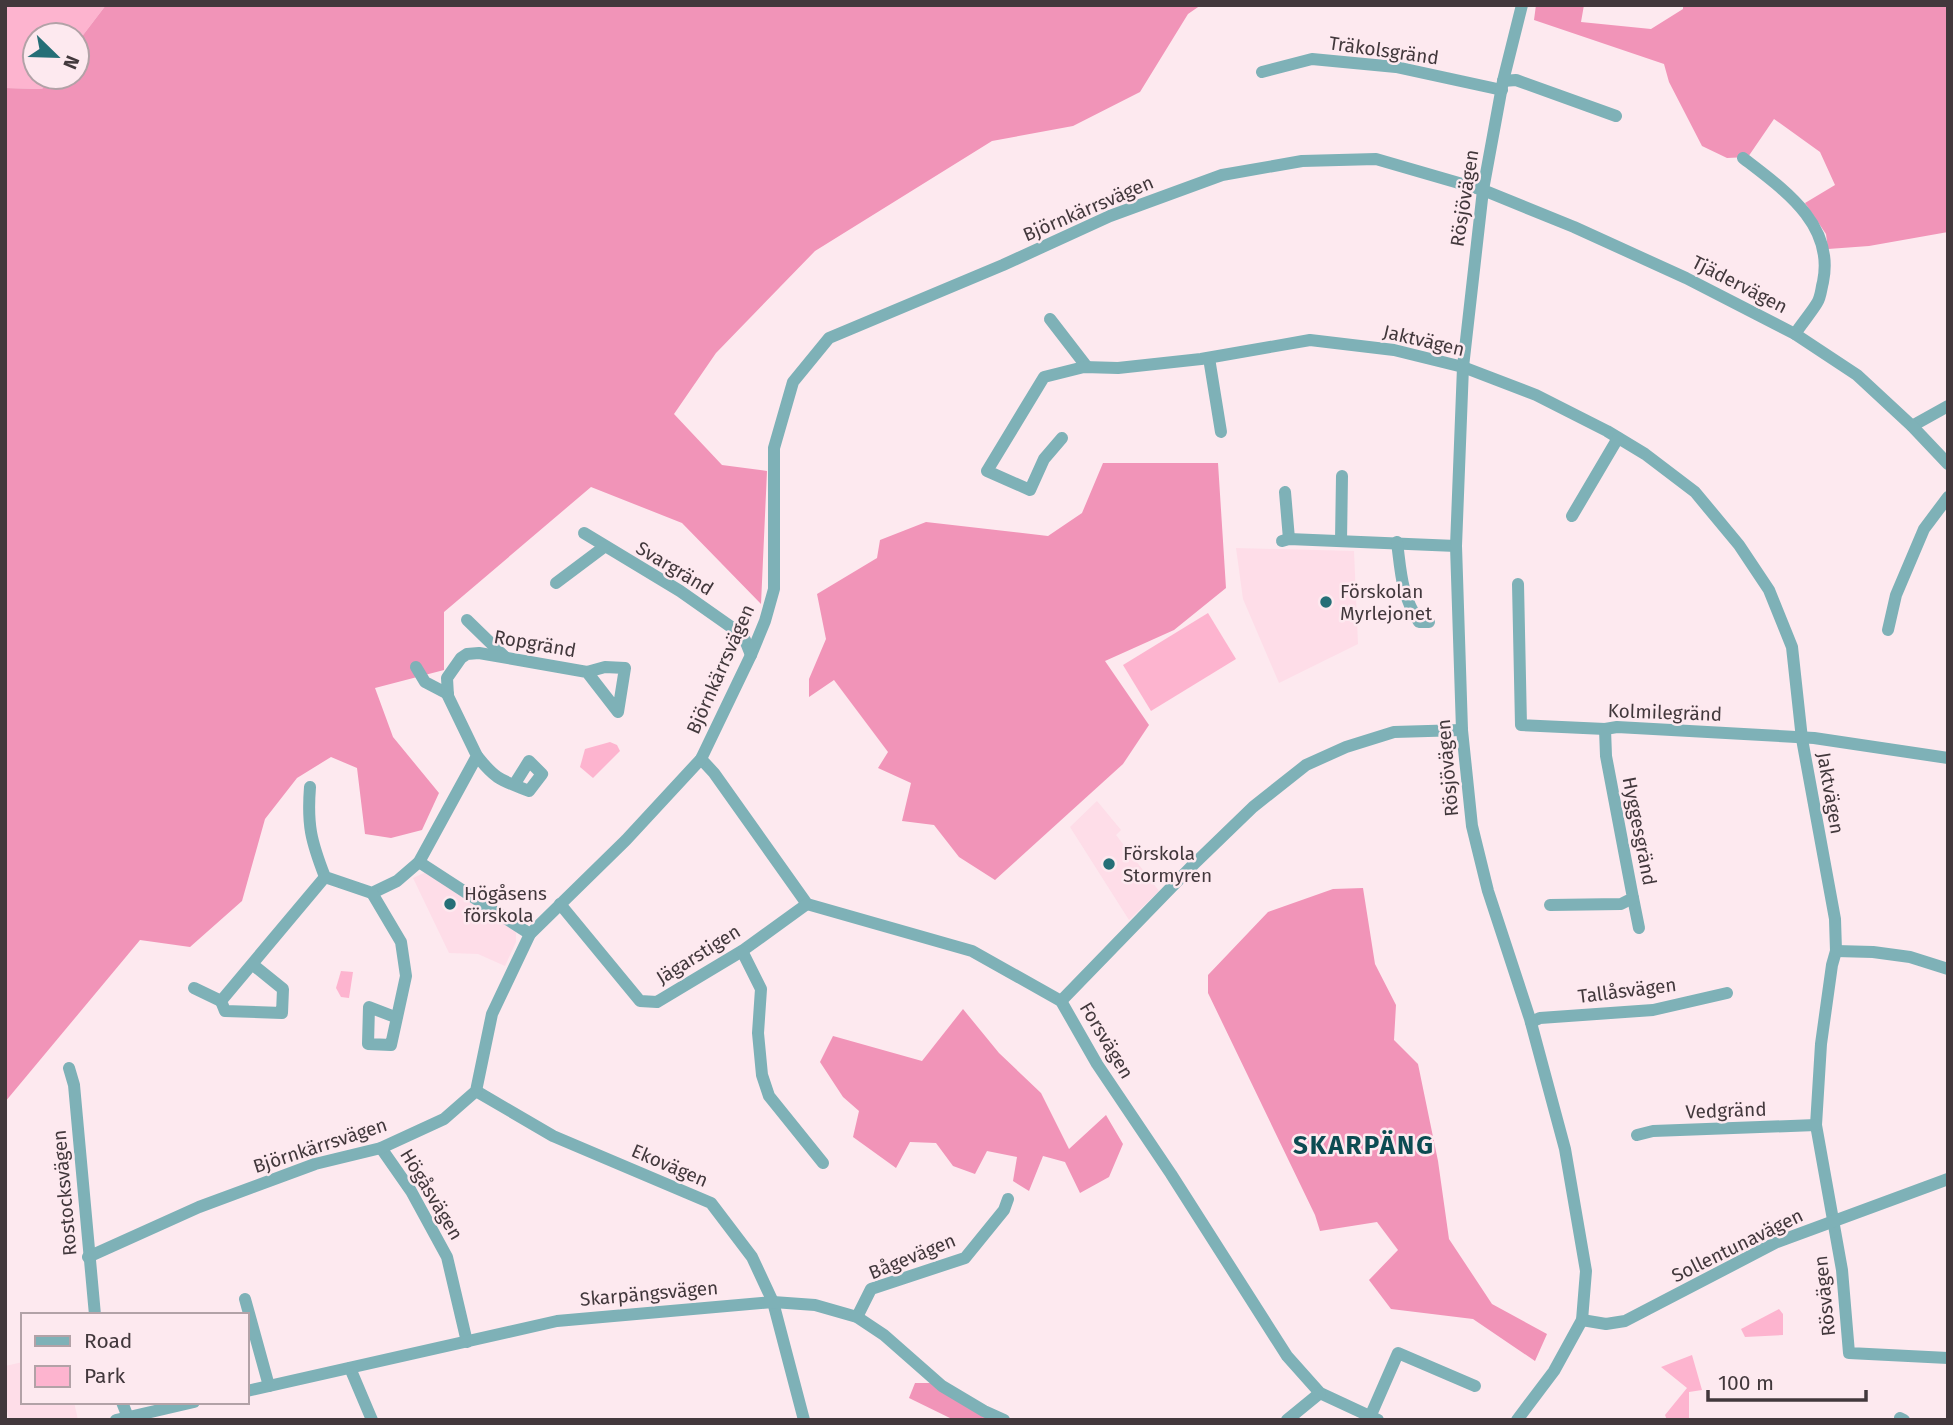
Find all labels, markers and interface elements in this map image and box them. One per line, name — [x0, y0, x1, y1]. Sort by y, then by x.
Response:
north arrow — [21, 21, 91, 91]
street label: Träkolsgränd — [1328, 31, 1440, 70]
text: N — [58, 52, 84, 73]
street label: Rösjövägen — [1445, 148, 1484, 248]
street label: Björnkärrsvägen — [1020, 171, 1157, 246]
street label: Tjädervägen — [1688, 251, 1791, 318]
street label: Jaktvägen — [1381, 320, 1467, 361]
street label: Svargränd — [632, 536, 718, 600]
place label: Förskolan Myrlejonet — [1340, 580, 1432, 625]
marker: Förskolan Myrlejonet — [1318, 594, 1334, 610]
street label: Björnkärrsvägen — [682, 601, 759, 738]
street label: Ropgränd — [492, 625, 578, 662]
street label: Kolmilegränd — [1607, 699, 1723, 726]
street label: Rösjövägen — [1432, 718, 1463, 818]
street label: Jaktvägen — [1812, 750, 1849, 836]
street label: Hyggesgränd — [1618, 775, 1661, 887]
place label: Förskola Stormyren — [1123, 842, 1212, 887]
marker: Förskola Stormyren — [1101, 856, 1117, 872]
place label: Högåsens förskola — [464, 882, 547, 927]
marker: Högåsens förskola — [442, 896, 458, 912]
street label: Jägarstigen — [652, 919, 745, 989]
street label: Tallåsvägen — [1577, 973, 1678, 1008]
street label: Forsvägen — [1075, 998, 1138, 1083]
street label: Vedgränd — [1685, 1098, 1767, 1123]
street label: Björnkärrsvägen — [250, 1113, 390, 1178]
street label: Rostocksvägen — [48, 1129, 81, 1257]
district label: SKARPÄNG — [1293, 1130, 1435, 1161]
street label: Ekovägen — [628, 1139, 712, 1192]
street label: Högåsvägen — [395, 1144, 468, 1244]
street label: Sollentunavägen — [1668, 1204, 1807, 1287]
street label: Bågevägen — [865, 1229, 959, 1284]
street label: Rösvägen — [1809, 1254, 1840, 1337]
street label: Skarpängsvägen — [579, 1276, 719, 1311]
legend — [21, 1313, 248, 1404]
text: Road — [84, 1328, 132, 1354]
scale bar — [1708, 1358, 1866, 1402]
text: Park — [84, 1363, 126, 1389]
text: 100 m — [1718, 1370, 1774, 1396]

